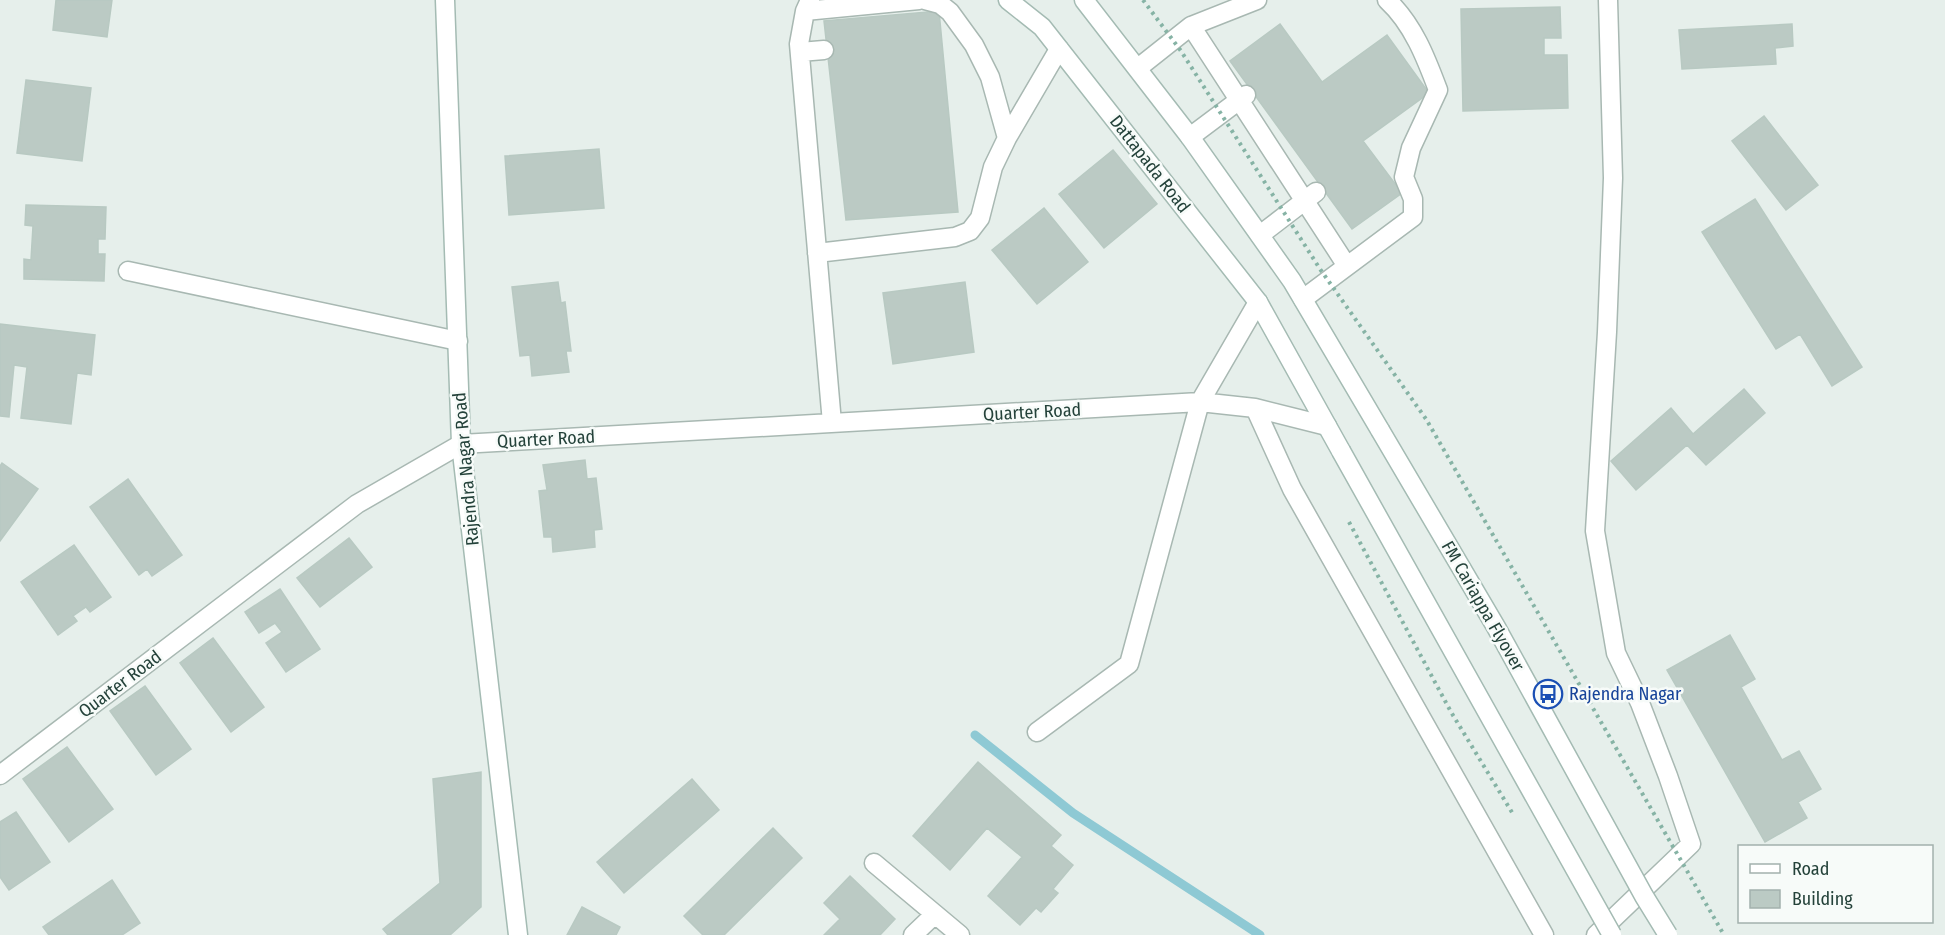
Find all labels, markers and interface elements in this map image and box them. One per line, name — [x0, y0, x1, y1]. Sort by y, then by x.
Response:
street label: Dattapada Road — [1105, 111, 1195, 217]
street label: Rajendra Nagar Road — [448, 391, 484, 547]
street label: Quarter Road — [982, 398, 1082, 426]
street label: Quarter Road — [496, 425, 596, 453]
street label: FM Cariappa Flyover — [1437, 537, 1530, 676]
street label: Quarter Road — [74, 646, 166, 722]
bus stop icon: Rajendra Nagar — [1532, 678, 1564, 710]
place label: Rajendra Nagar — [1569, 683, 1682, 705]
legend — [1738, 845, 1933, 923]
text: Road — [1792, 858, 1829, 880]
text: Building — [1792, 888, 1853, 910]

